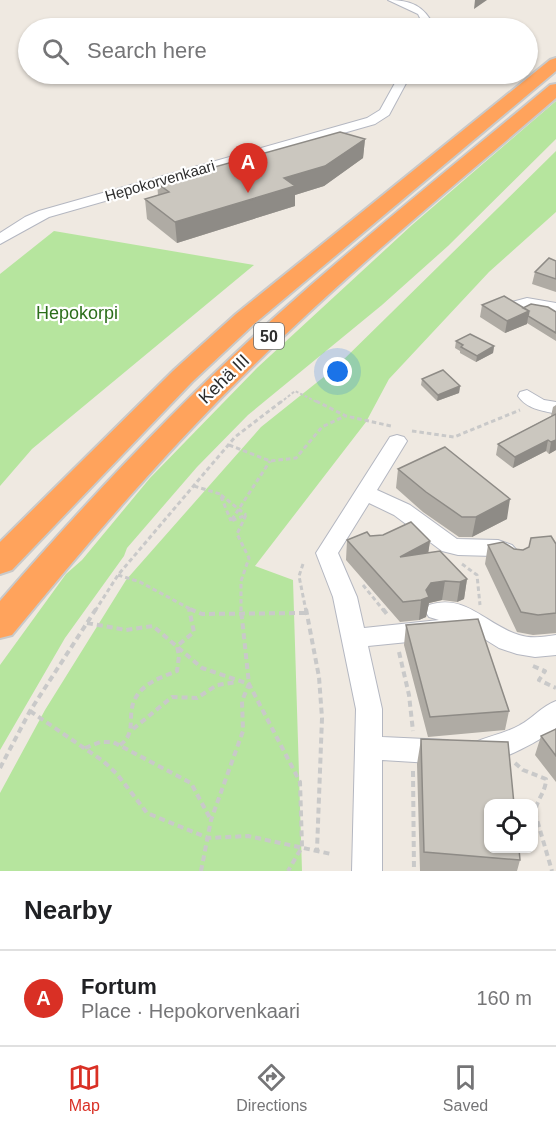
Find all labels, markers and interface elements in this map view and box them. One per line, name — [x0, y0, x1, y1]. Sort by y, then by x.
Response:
search box — [18, 18, 538, 84]
icon: search — [39, 35, 72, 68]
text: Search here — [87, 38, 207, 63]
pin: A — [228, 144, 268, 193]
street label: Hepokorvenkaari — [103, 157, 217, 204]
park label: Hepokorpi — [36, 303, 118, 323]
road number: 50 — [254, 323, 284, 349]
street label: Kehä III — [195, 350, 253, 408]
your location — [323, 357, 352, 386]
map controls — [484, 799, 538, 853]
button: locate — [484, 799, 538, 853]
text: Nearby — [24, 895, 112, 925]
text: Fortum — [81, 974, 157, 999]
text: A — [36, 987, 51, 1009]
text: 160 m — [476, 987, 532, 1009]
text: Place · Hepokorvenkaari — [81, 1000, 300, 1022]
tab: Map — [68, 1061, 101, 1115]
tab: Directions — [236, 1061, 307, 1115]
tab: Saved — [443, 1061, 488, 1115]

